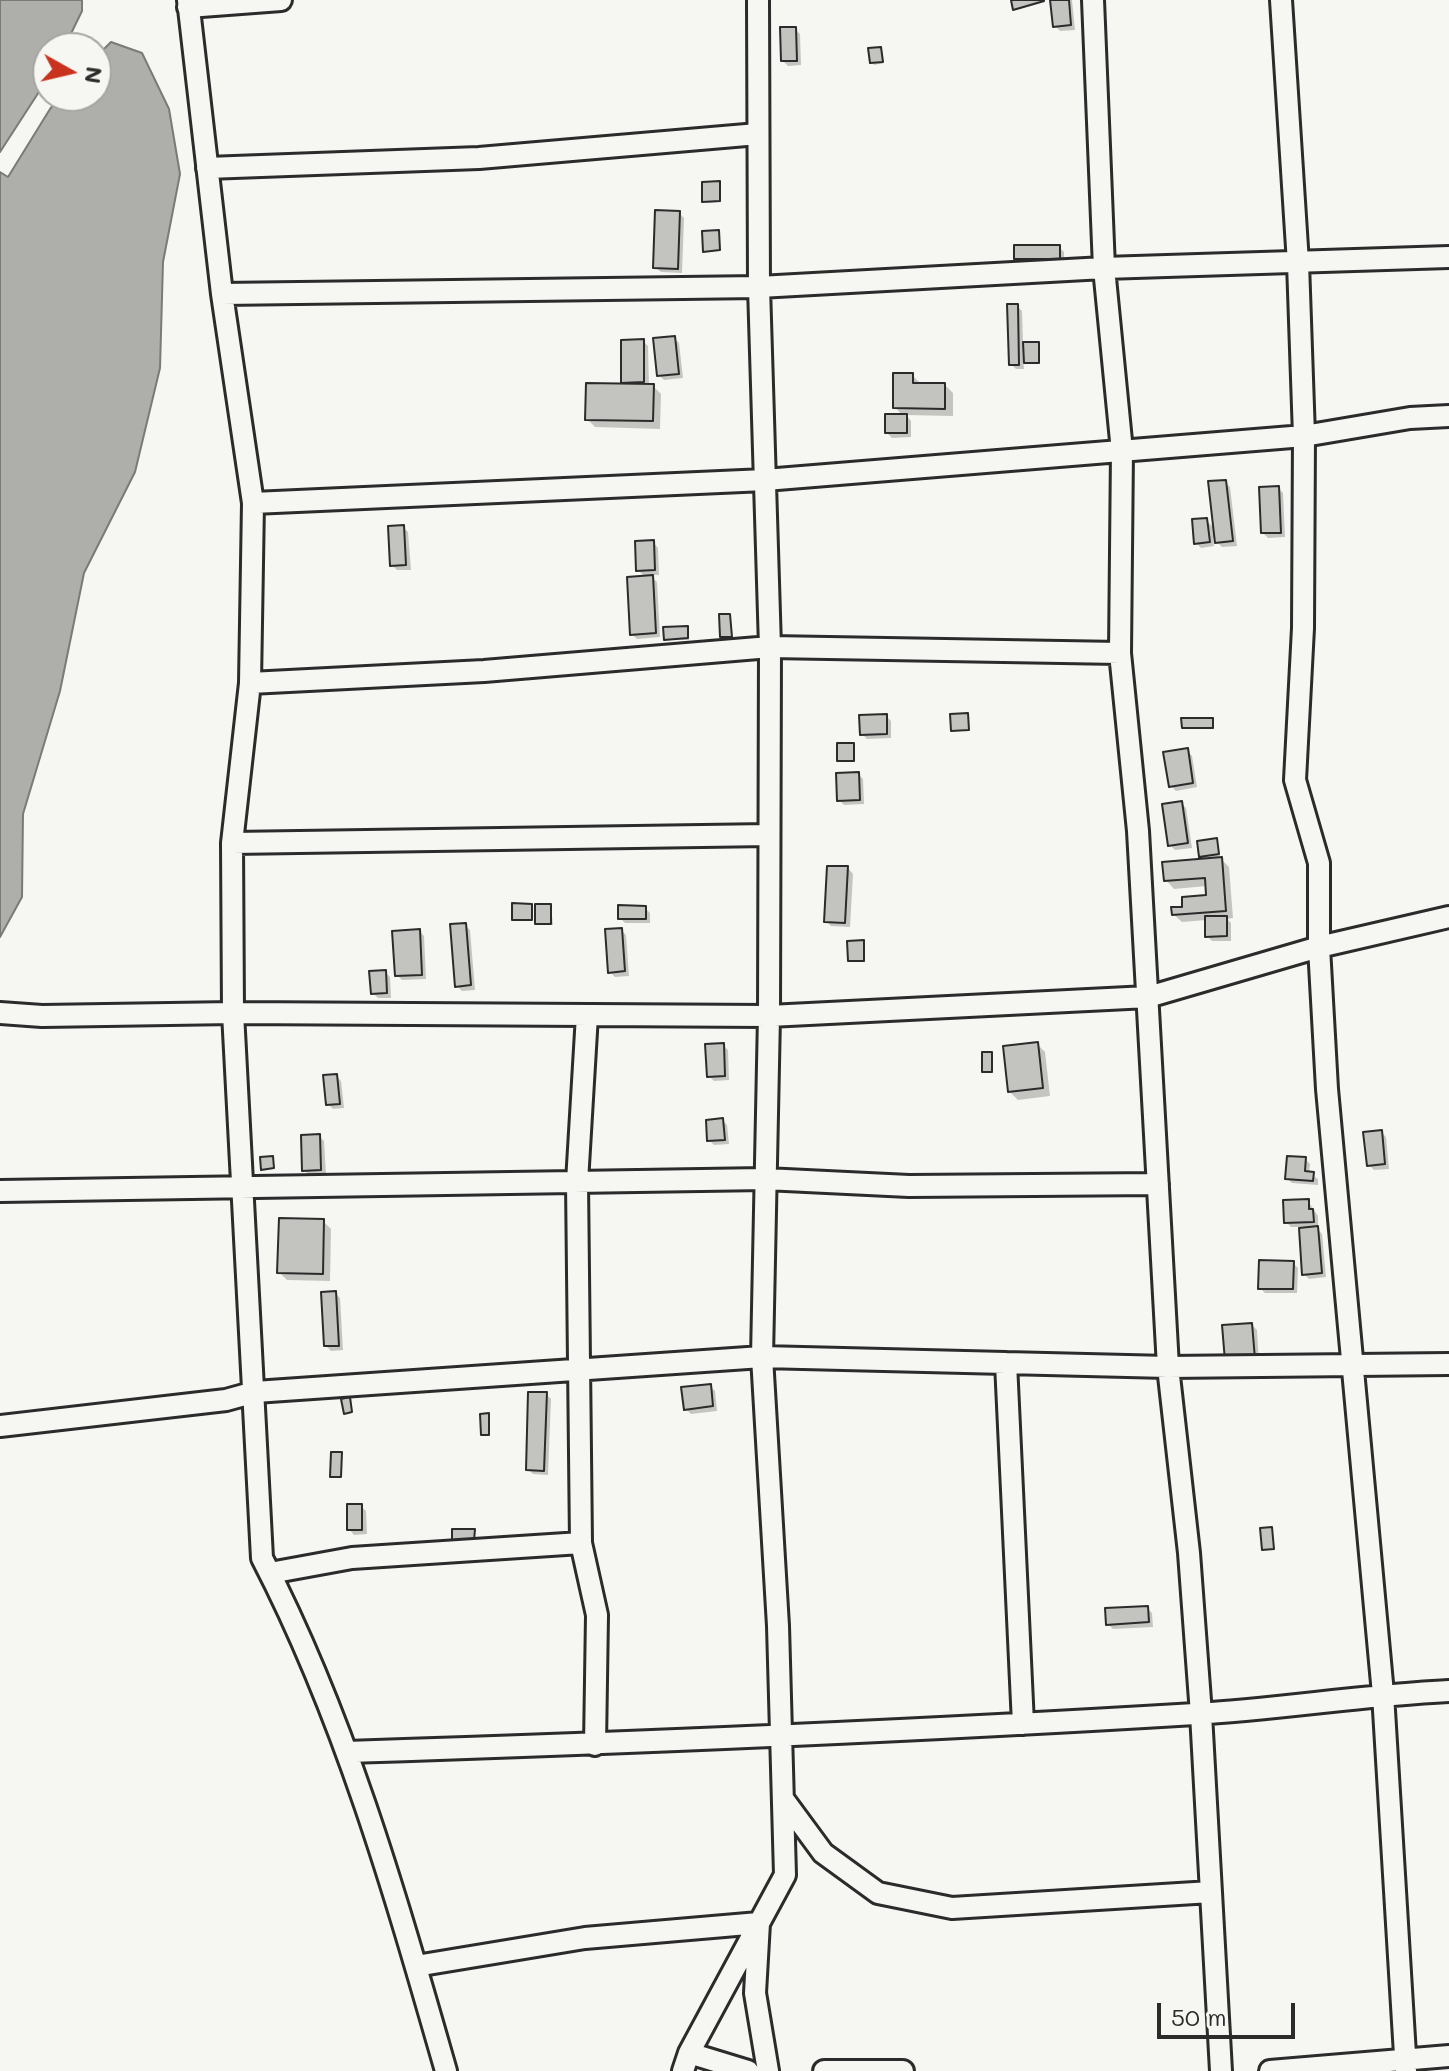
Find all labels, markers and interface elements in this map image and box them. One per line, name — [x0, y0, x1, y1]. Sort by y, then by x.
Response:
north arrow — [32, 32, 112, 112]
text: N — [79, 65, 110, 85]
scale bar — [1161, 1987, 1299, 2037]
text: 50 m — [1171, 2001, 1227, 2032]

